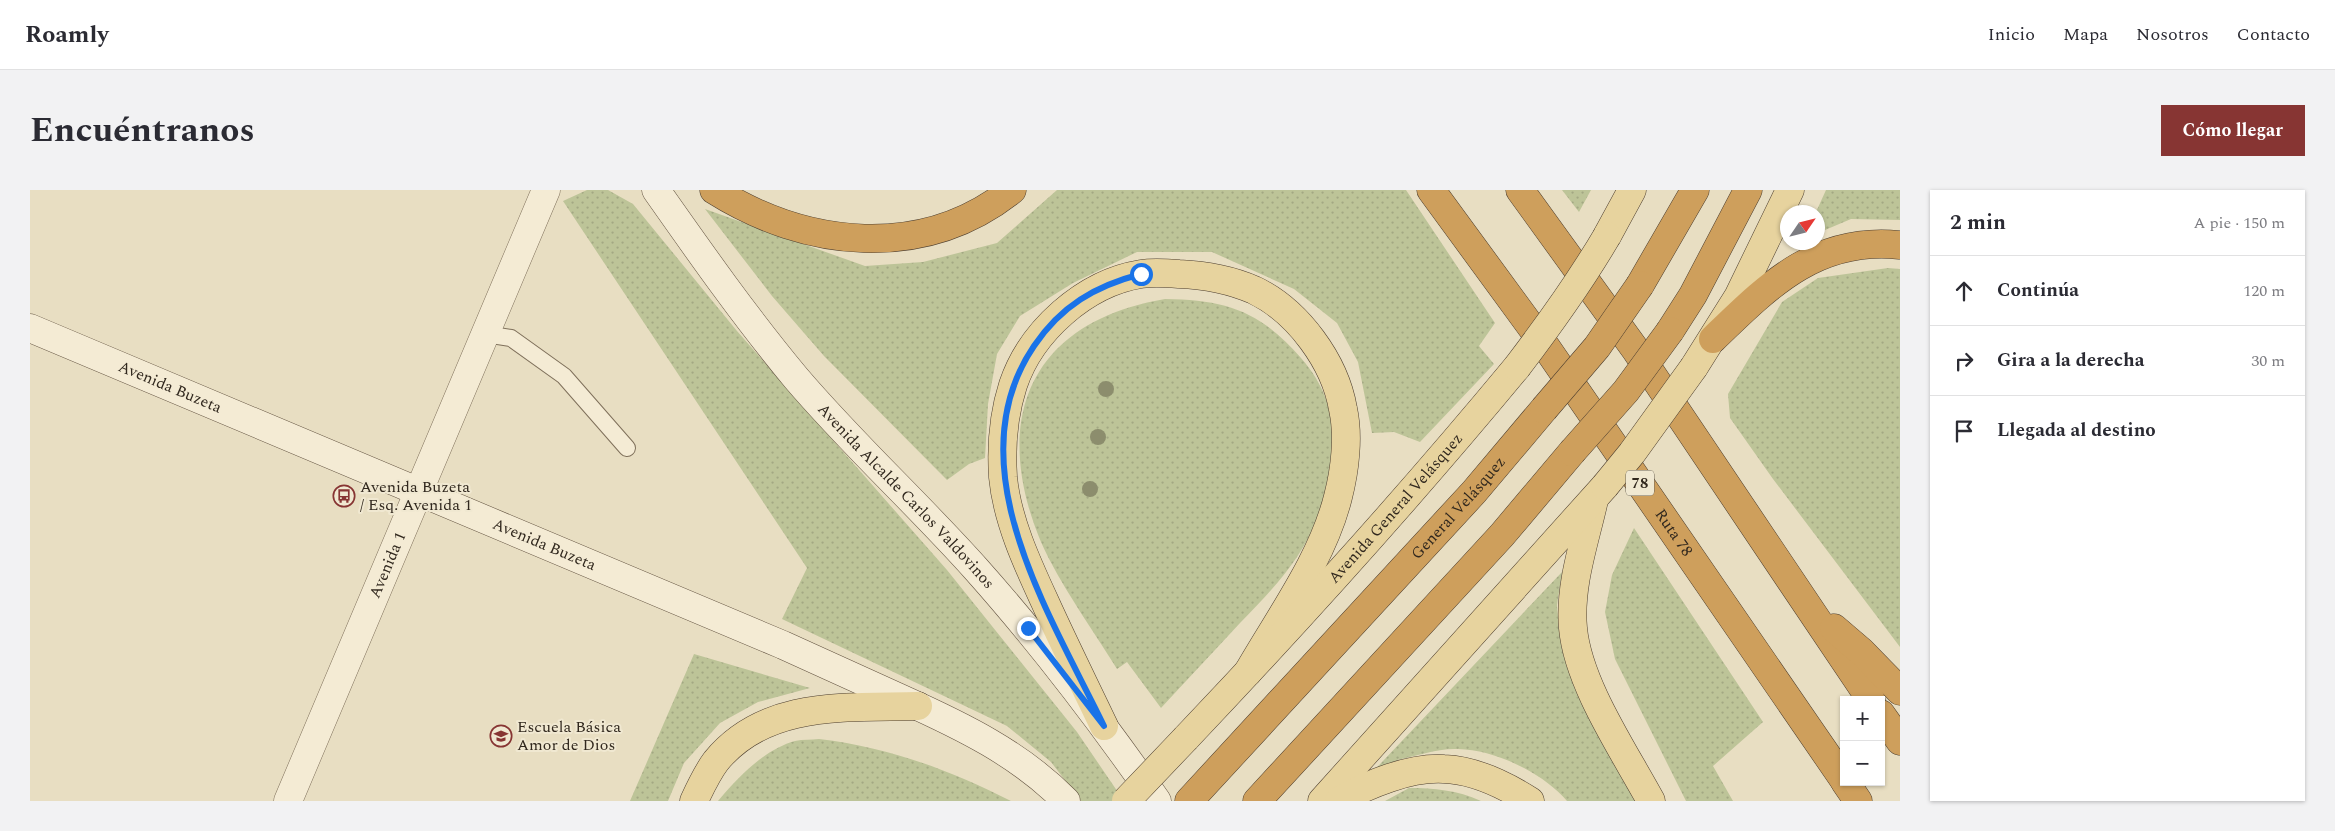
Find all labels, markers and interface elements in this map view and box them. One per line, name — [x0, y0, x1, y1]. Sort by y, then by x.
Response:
text: Roamly — [25, 17, 109, 53]
text: Inicio — [1988, 21, 2035, 48]
text: Mapa — [2063, 21, 2108, 48]
text: Nosotros — [2136, 21, 2209, 48]
text: Contacto — [2237, 21, 2310, 48]
text: Encuéntranos — [30, 104, 255, 157]
button: Cómo llegar — [2161, 105, 2305, 156]
north arrow — [1780, 205, 1825, 250]
text: 2 min — [1950, 207, 2006, 239]
text: A pie · 150 m — [2193, 211, 2285, 235]
route start — [1130, 263, 1153, 286]
text: Continúa — [1997, 276, 2079, 305]
icon: ahead — [1950, 277, 1978, 305]
text: 120 m — [2243, 279, 2285, 303]
text: Gira a la derecha — [1997, 346, 2144, 375]
icon: right — [1950, 347, 1978, 375]
text: 30 m — [2251, 349, 2285, 373]
street label: Avenida Buzeta — [115, 355, 226, 419]
street label: Avenida Alcalde Carlos Valdovinos — [812, 398, 1000, 594]
text: Llegada al destino — [1997, 416, 2156, 445]
icon: arrive — [1950, 417, 1978, 445]
street label: Avenida General Velásquez — [1323, 430, 1467, 586]
street label: General Velásquez — [1407, 453, 1509, 563]
road number: 78 — [1626, 470, 1654, 496]
place label: Avenida Buzeta / Esq. Avenida 1 — [360, 475, 472, 517]
bus stop icon: Avenida Buzeta / Esq. Avenida 1 — [332, 484, 356, 508]
street label: Ruta 78 — [1649, 504, 1699, 561]
street label: Avenida Buzeta — [489, 512, 600, 577]
street label: Avenida 1 — [363, 528, 412, 602]
route end — [1017, 617, 1040, 640]
map controls — [1840, 696, 1885, 786]
button: + — [1840, 696, 1885, 741]
place label: Escuela Básica Amor de Dios — [517, 715, 621, 757]
school or university icon: Escuela Básica Amor de Dios — [489, 724, 513, 748]
button: − — [1840, 741, 1885, 786]

